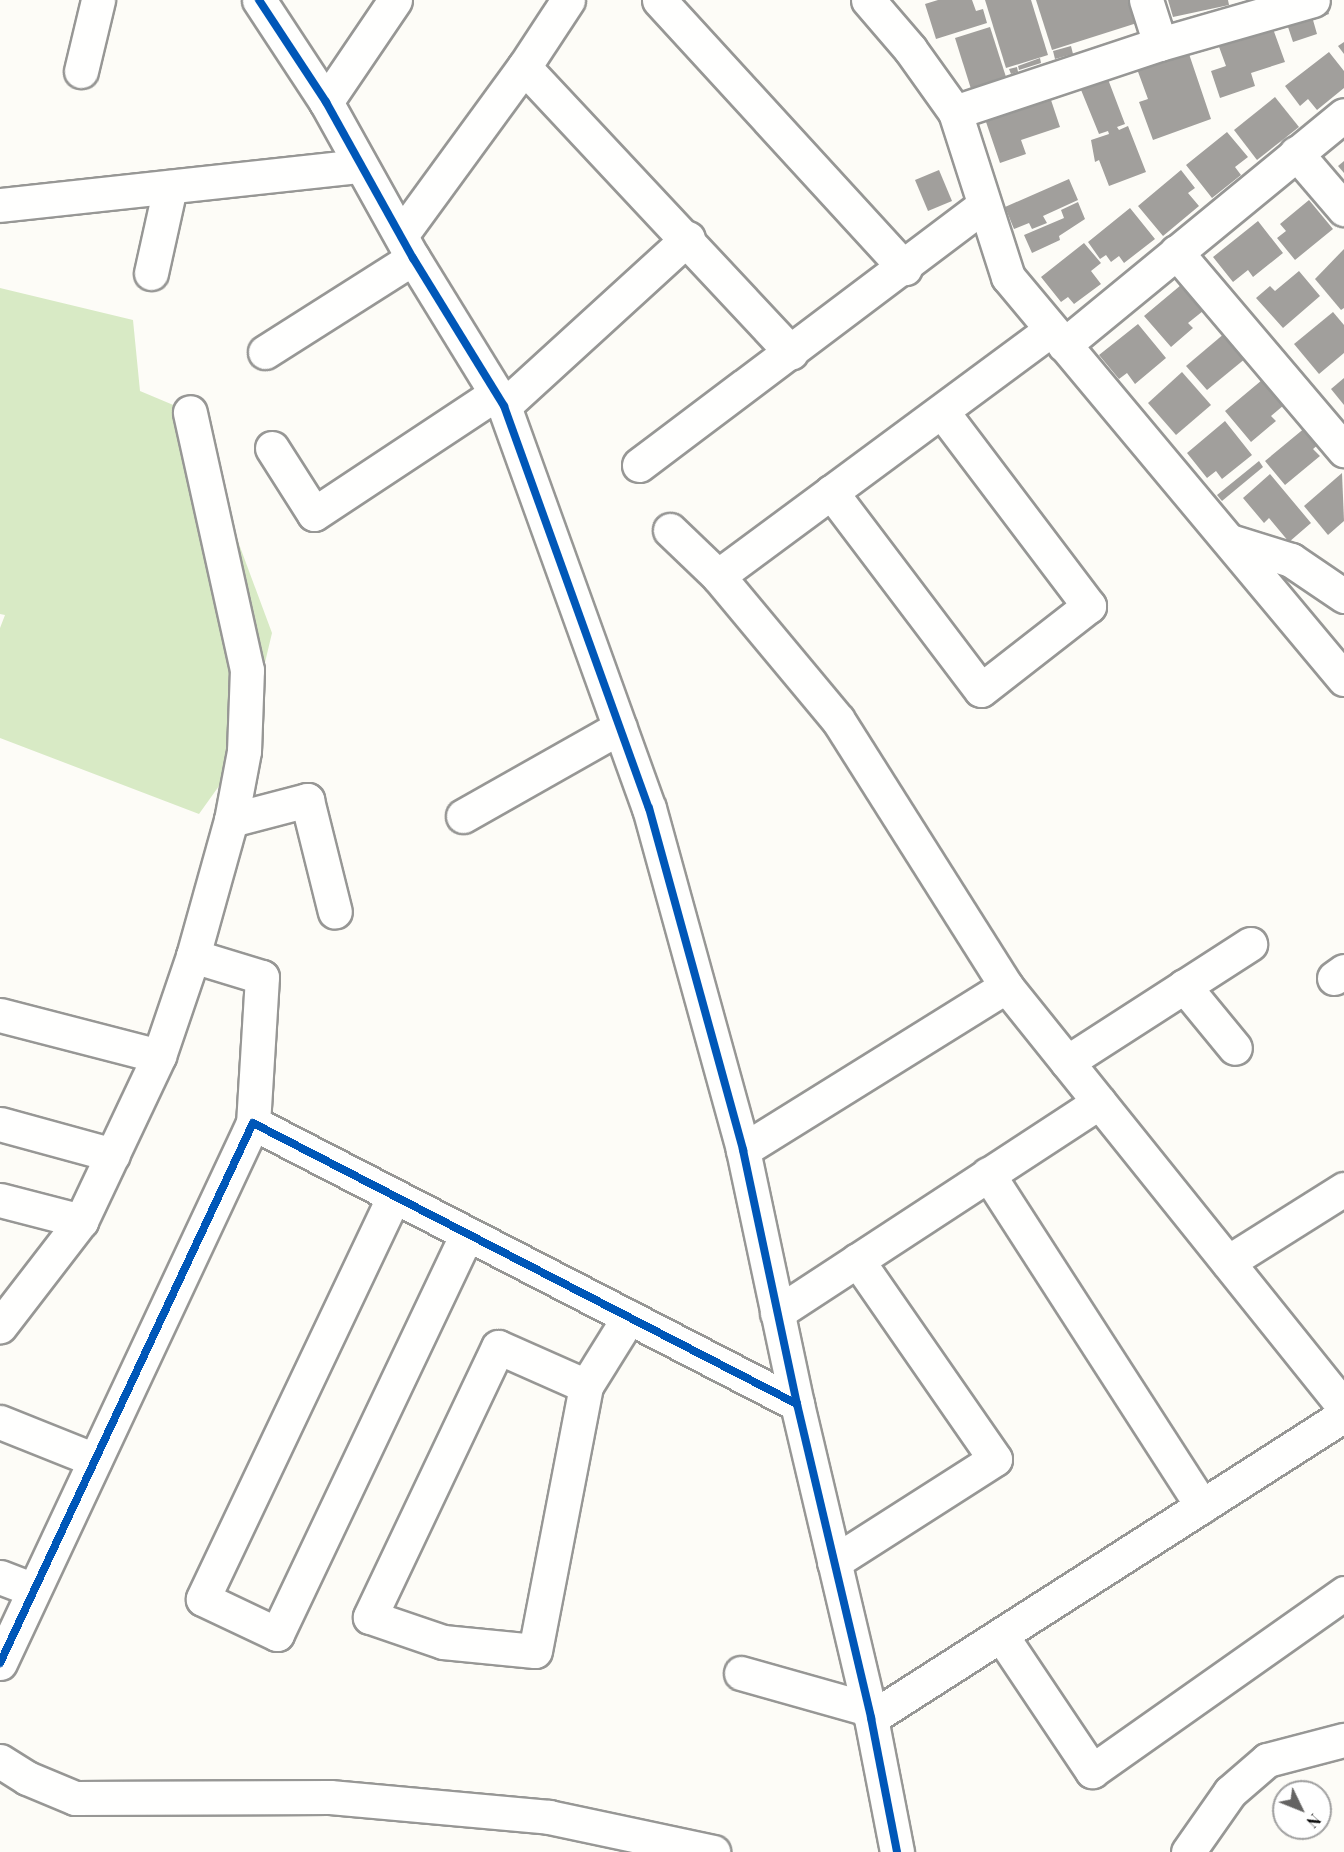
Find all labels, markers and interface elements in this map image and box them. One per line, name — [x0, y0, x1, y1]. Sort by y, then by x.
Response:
north arrow — [1272, 1780, 1332, 1840]
text: N — [1302, 1810, 1326, 1833]

